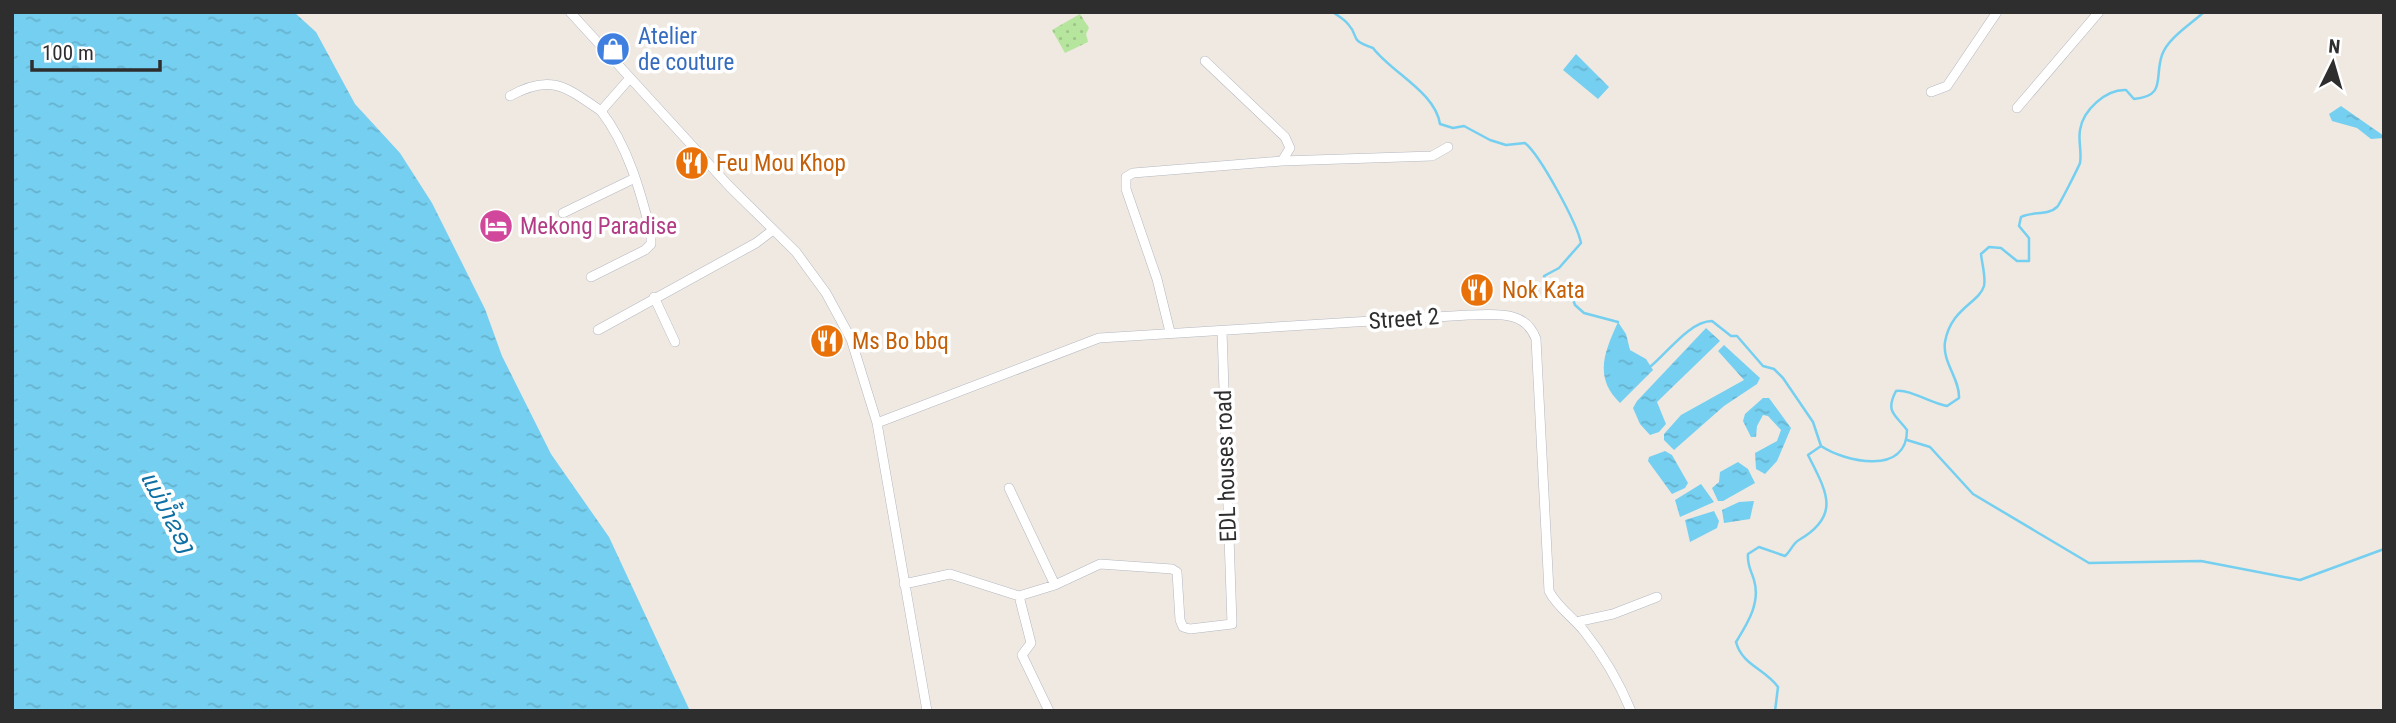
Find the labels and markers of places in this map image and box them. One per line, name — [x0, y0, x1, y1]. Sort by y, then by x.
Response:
place label: Atelier de couture — [638, 23, 734, 76]
shop icon: Atelier de couture — [594, 30, 632, 68]
restaurant icon: Feu Mou Khop — [673, 144, 711, 182]
place label: Feu Mou Khop — [716, 150, 846, 177]
hotel icon: Mekong Paradise — [477, 207, 515, 245]
place label: Mekong Paradise — [520, 213, 677, 240]
restaurant icon: Nok Kata — [1458, 271, 1496, 309]
place label: Nok Kata — [1502, 277, 1585, 304]
restaurant icon: Ms Bo bbq — [808, 322, 846, 360]
place label: Ms Bo bbq — [852, 328, 949, 355]

